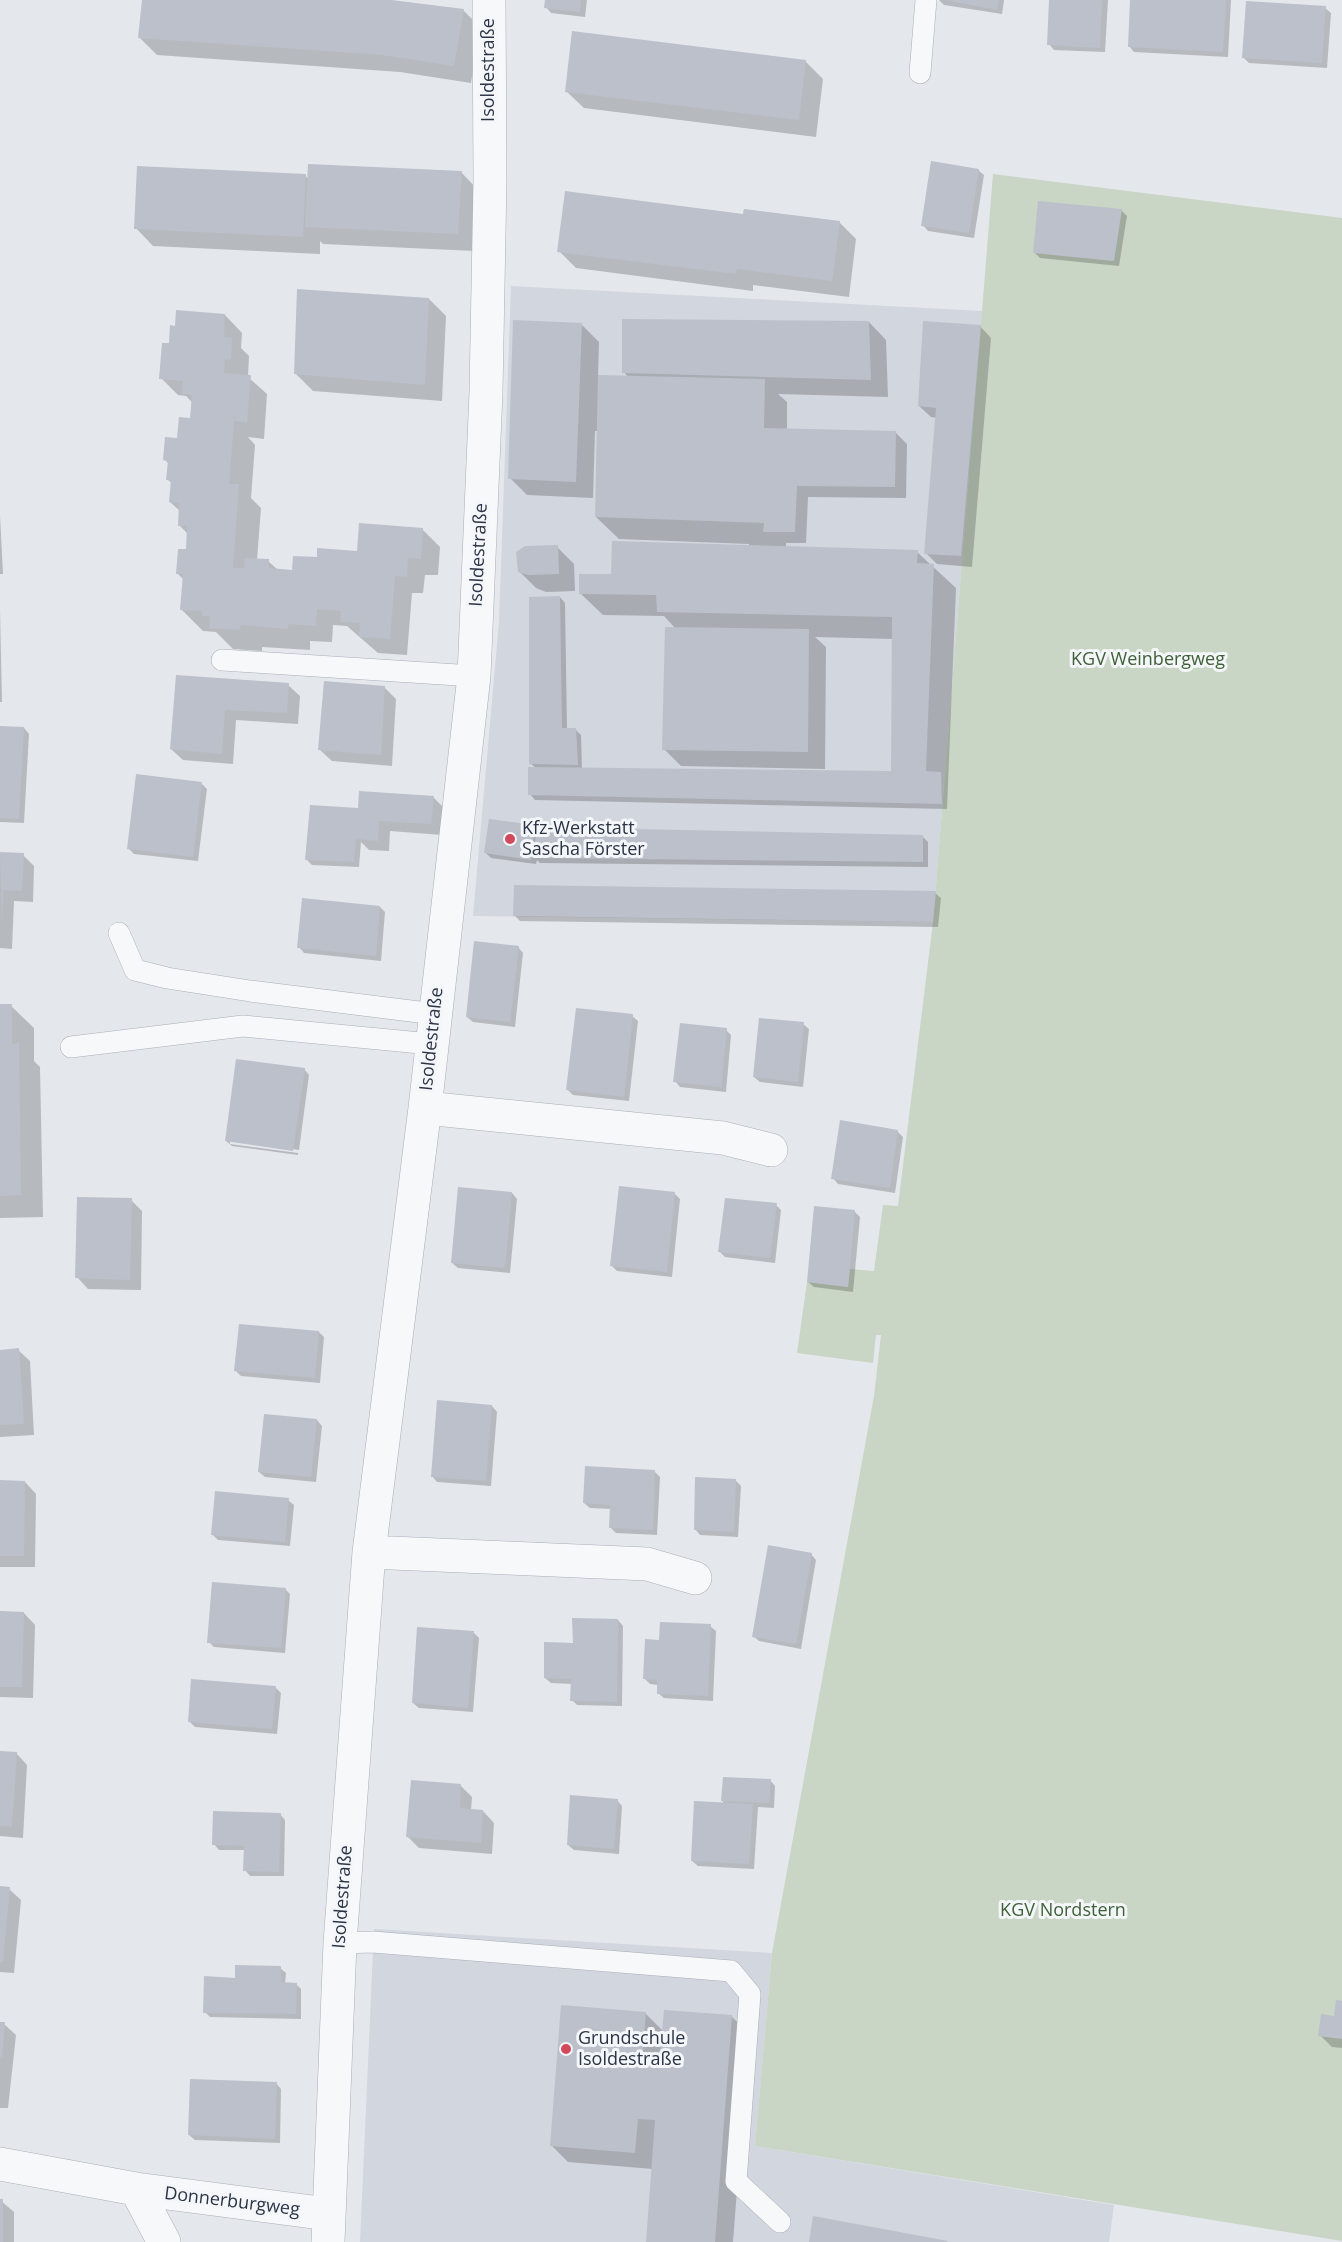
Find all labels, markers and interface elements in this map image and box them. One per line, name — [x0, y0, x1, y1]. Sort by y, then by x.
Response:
street label: Isoldestraße — [478, 18, 500, 122]
street label: Isoldestraße — [465, 503, 493, 607]
park label: KGV Weinbergweg — [1071, 649, 1225, 671]
place label: Kfz-Werkstatt Sascha Förster — [522, 818, 645, 860]
marker: Kfz-Werkstatt Sascha Förster — [503, 832, 517, 846]
street label: Isoldestraße — [416, 986, 448, 1092]
street label: Isoldestraße — [329, 1844, 357, 1950]
park label: KGV Nordstern — [1000, 1900, 1126, 1922]
place label: Grundschule Isoldestraße — [578, 2028, 685, 2070]
marker: Grundschule Isoldestraße — [559, 2042, 573, 2056]
street label: Donnerburgweg — [163, 2183, 301, 2221]

